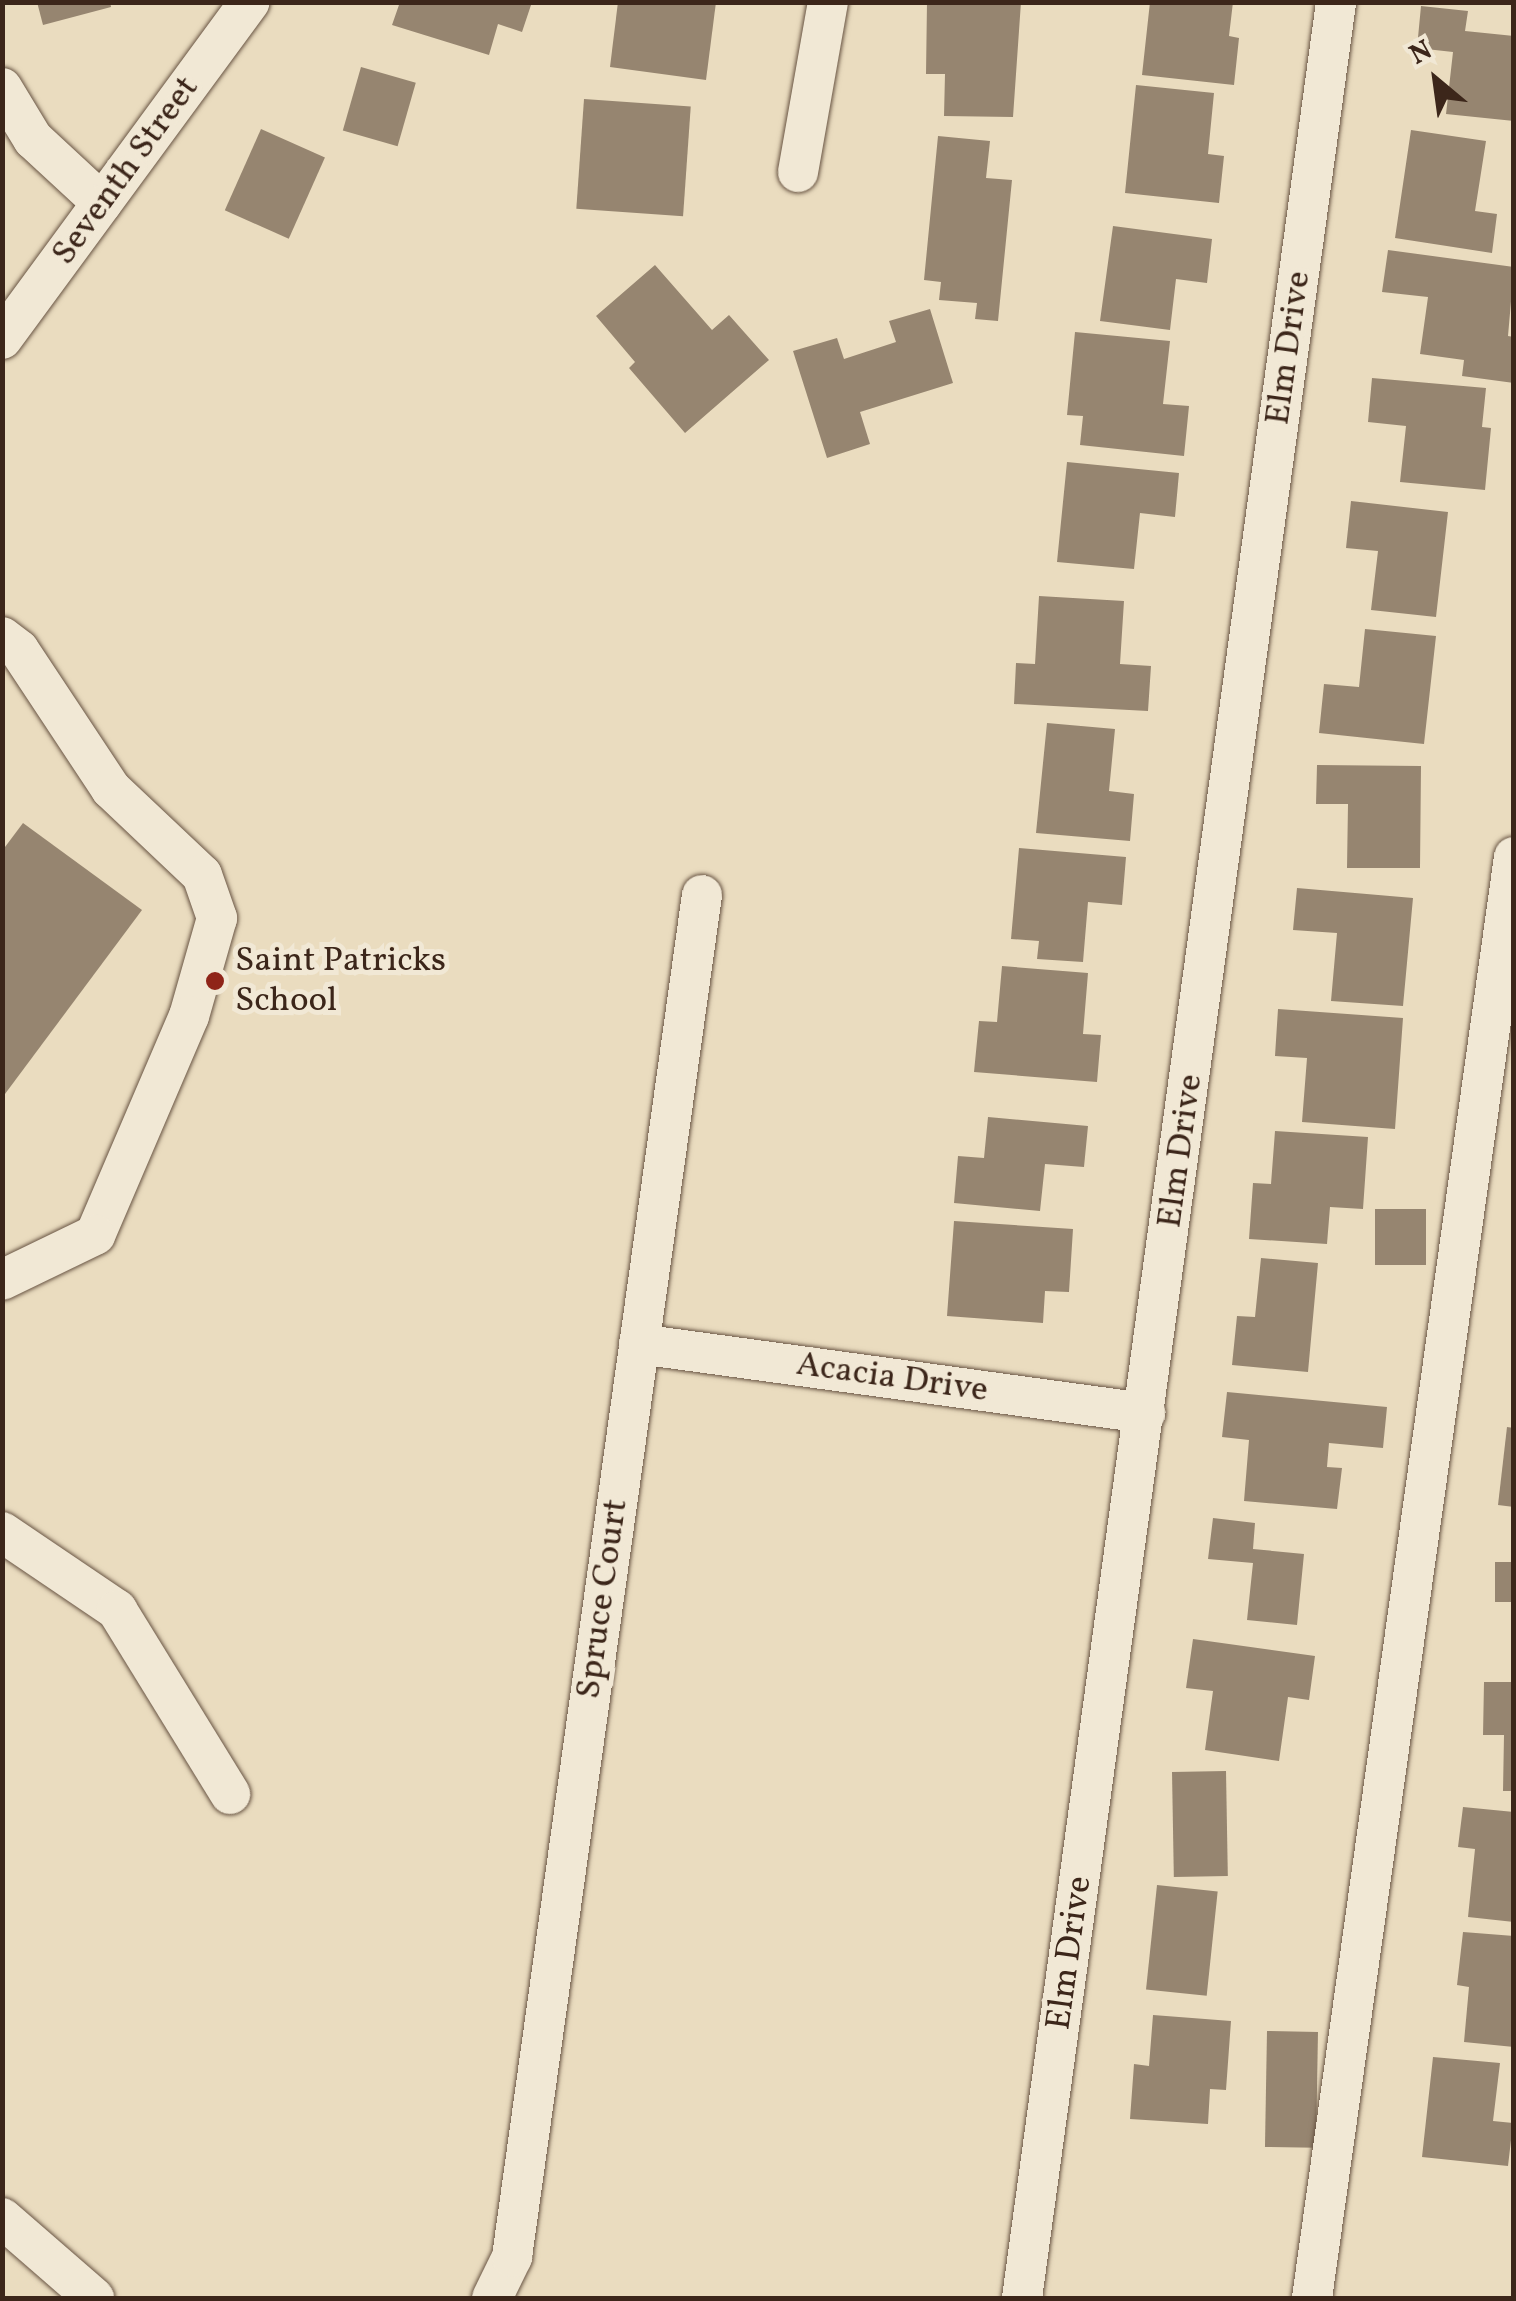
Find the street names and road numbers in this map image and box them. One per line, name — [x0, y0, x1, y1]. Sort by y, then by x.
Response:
street label: Seventh Street — [43, 68, 209, 274]
street label: Elm Drive — [1257, 268, 1321, 428]
street label: Elm Drive — [1149, 1071, 1213, 1231]
street label: Acacia Drive — [793, 1344, 991, 1412]
street label: Spruce Court — [568, 1496, 638, 1702]
street label: Elm Drive — [1038, 1873, 1102, 2033]

